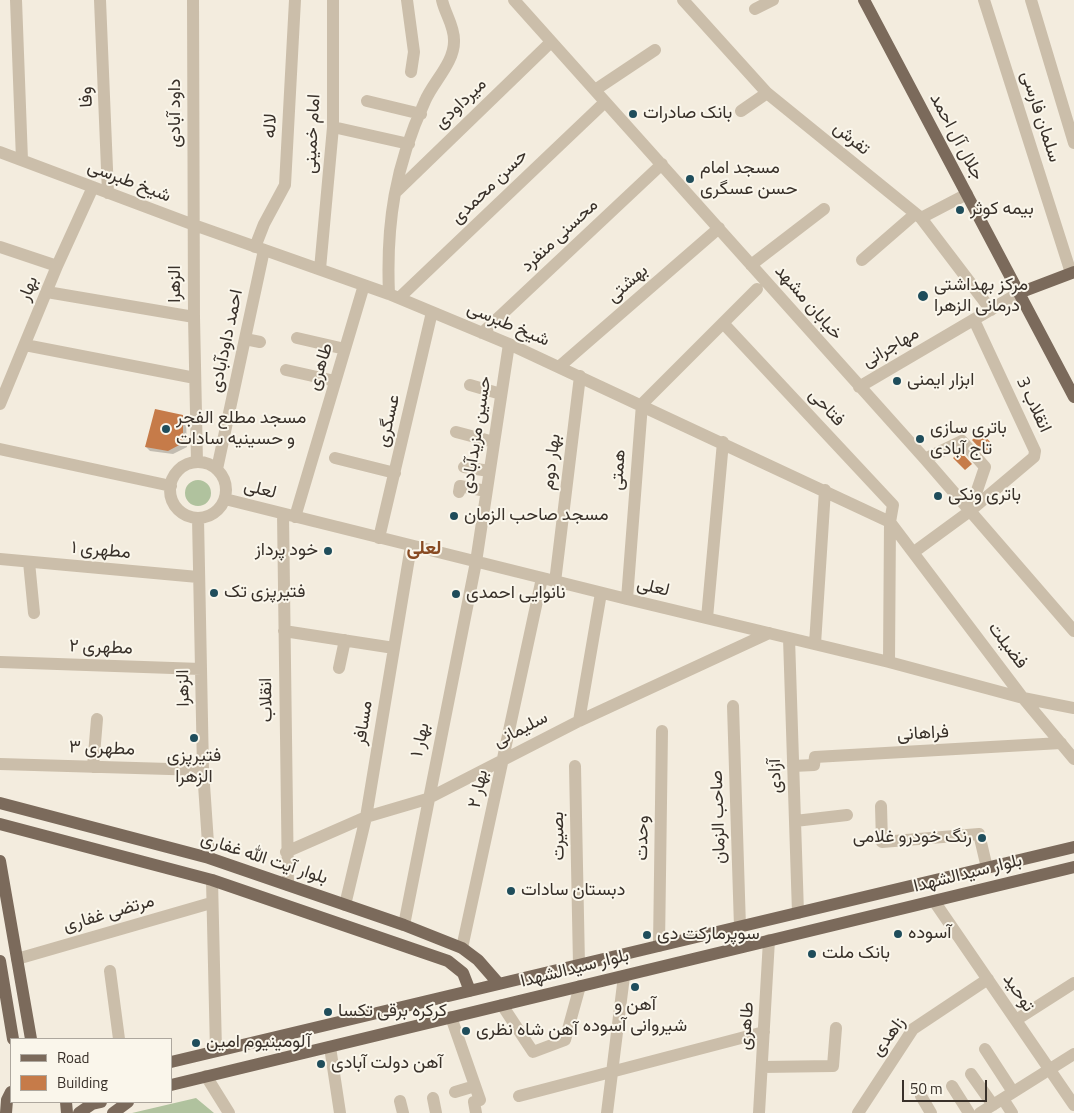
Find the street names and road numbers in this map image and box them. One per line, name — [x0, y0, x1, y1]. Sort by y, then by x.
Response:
street label: سلمان فارسی — [1015, 69, 1065, 165]
street label: میرداودی — [430, 74, 492, 134]
street label: داود آبادی — [165, 79, 187, 147]
street label: وفا — [76, 86, 98, 108]
street label: جلال آل احمد — [924, 90, 988, 184]
street label: امام خمینی — [300, 94, 326, 174]
street label: لاله — [260, 113, 282, 139]
street label: تفرش — [828, 118, 874, 160]
street label: حسن محمدی — [447, 145, 533, 229]
street label: شیخ طبرسی — [84, 156, 174, 208]
street label: محسنی منفرد — [517, 195, 603, 277]
street label: بهشتی — [603, 260, 653, 308]
street label: خیابان مشهد — [769, 261, 847, 345]
street label: الزهرا — [165, 265, 187, 303]
street label: بهار — [14, 273, 44, 305]
street label: احمد داودآبادی — [206, 287, 248, 395]
street label: شیخ طبرسی — [464, 298, 552, 352]
street label: مهاجرانی — [859, 323, 923, 373]
street label: طاهری — [304, 341, 338, 393]
street label: انقلاب 3 — [1011, 374, 1055, 436]
street label: حسین مزیدآبادی — [457, 375, 497, 495]
street label: فتاحی — [803, 385, 849, 431]
street label: عسگری — [372, 393, 406, 449]
street label: بهار دوم — [538, 433, 566, 491]
street label: همتی — [607, 449, 631, 491]
street label: لعلی — [241, 476, 279, 504]
street label: مطهری ۱ — [70, 538, 132, 564]
street label: لعلی — [635, 574, 671, 602]
street label: فضیلت — [983, 618, 1031, 674]
street label: مطهری ۲ — [69, 636, 133, 660]
street label: الزهرا — [173, 669, 195, 707]
street label: انقلاب — [256, 677, 278, 723]
street label: مسافر — [350, 699, 378, 747]
street label: سلیمانی — [490, 707, 552, 753]
street label: بهار ۱ — [407, 721, 435, 759]
street label: فراهانی — [896, 722, 950, 746]
street label: مطهری ۳ — [69, 737, 135, 761]
street label: آزادی — [765, 758, 787, 794]
street label: بهار ۲ — [464, 768, 494, 810]
street label: صاحب الزمان — [707, 770, 731, 864]
street label: بصیرت — [548, 811, 570, 861]
street label: وحدت — [632, 815, 654, 861]
street label: بلوار آیت الله غفاری — [198, 828, 330, 890]
street label: بلوار سیدالشهدا — [912, 850, 1024, 898]
street label: مرتضی غفاری — [61, 891, 157, 937]
street label: بلوار سیدالشهدا — [519, 945, 631, 993]
street label: توحید — [997, 970, 1039, 1016]
street label: طاهری — [735, 1001, 759, 1051]
street label: زاهدی — [867, 1013, 911, 1061]

